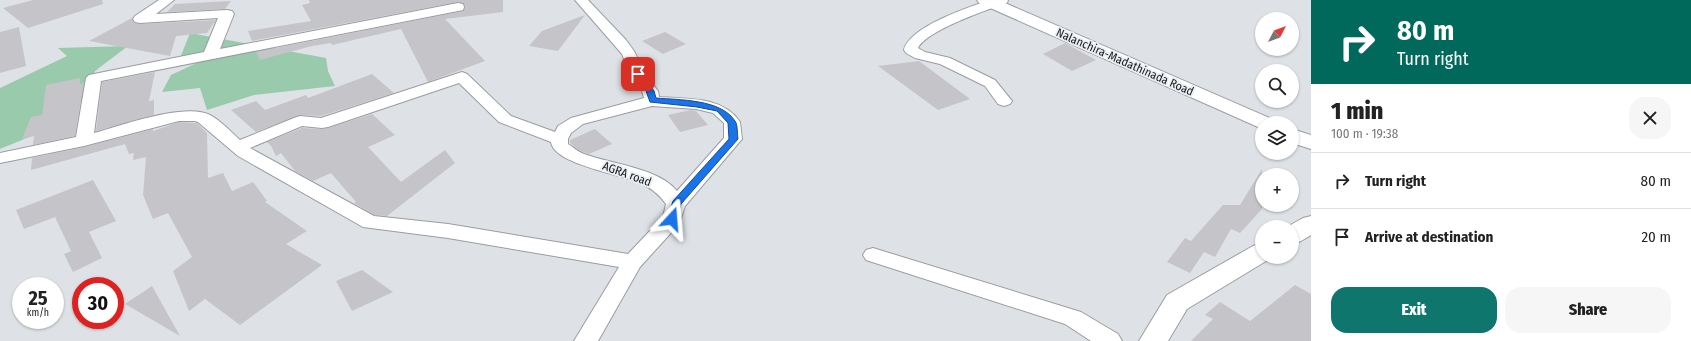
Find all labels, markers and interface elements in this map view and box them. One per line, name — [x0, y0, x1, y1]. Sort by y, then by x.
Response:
north arrow — [1255, 12, 1299, 56]
map controls — [1255, 12, 1299, 264]
text: 80 m — [1397, 14, 1454, 47]
icon: right — [1331, 16, 1383, 68]
street label: Nalanchira-Madathinada Road — [1054, 25, 1196, 99]
text: Turn right — [1397, 48, 1469, 70]
pin — [621, 57, 655, 91]
icon: arrive — [627, 63, 649, 85]
button: search — [1255, 64, 1299, 108]
text: 1 min — [1331, 97, 1383, 125]
button: close — [1629, 97, 1671, 139]
button: layers — [1255, 116, 1299, 160]
text: 100 m · 19:38 — [1331, 126, 1398, 141]
street label: AGRA road — [601, 159, 653, 189]
button: + — [1255, 168, 1299, 212]
icon: right — [1331, 170, 1353, 192]
text: Turn right — [1365, 172, 1426, 190]
text: 80 m — [1641, 172, 1671, 190]
position arrow — [651, 198, 693, 240]
button: − — [1255, 220, 1299, 264]
icon: arrive — [1331, 226, 1353, 248]
text: Arrive at destination — [1365, 228, 1493, 246]
text: 20 m — [1642, 228, 1671, 246]
speed limit sign: 30 — [72, 277, 124, 329]
text: 25 — [28, 286, 48, 310]
button: Exit — [1331, 287, 1497, 333]
button: Share — [1505, 287, 1671, 333]
text: km/h — [27, 307, 49, 319]

